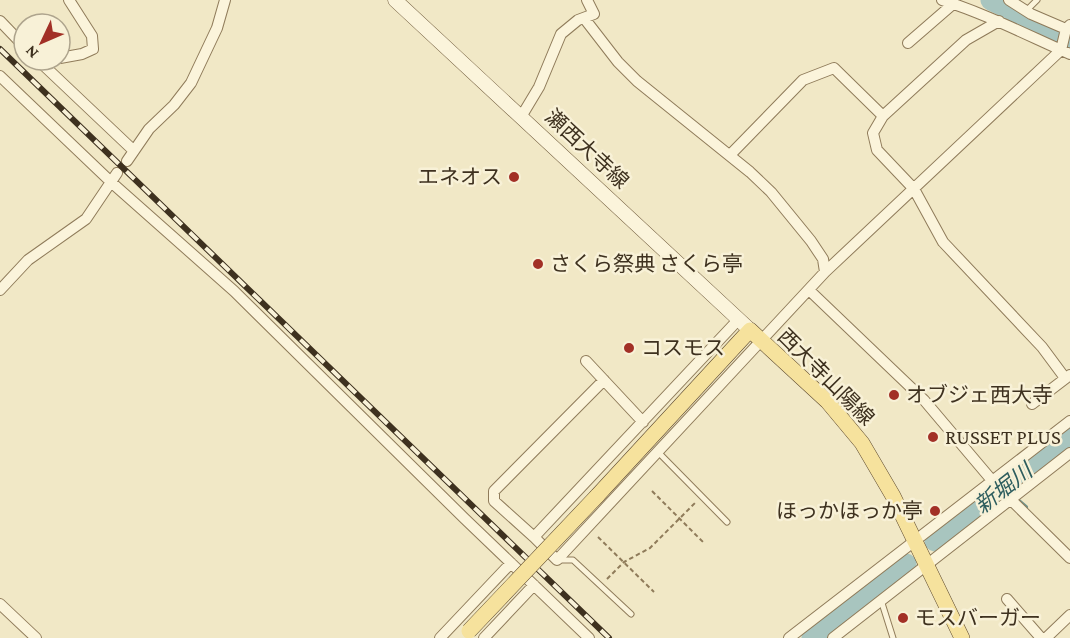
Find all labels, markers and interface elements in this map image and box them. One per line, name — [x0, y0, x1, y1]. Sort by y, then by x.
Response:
north arrow — [12, 12, 72, 72]
text: N — [22, 42, 41, 62]
street label: 瀬西大寺線 — [540, 104, 634, 194]
place label: エネオス — [418, 165, 502, 189]
marker: エネオス — [507, 170, 521, 184]
place label: さくら祭典 さくら亭 — [550, 252, 743, 276]
marker: さくら祭典 さくら亭 — [531, 257, 545, 271]
street label: 西大寺山陽線 — [773, 324, 879, 430]
place label: コスモス — [641, 336, 725, 360]
marker: コスモス — [622, 341, 636, 355]
place label: オブジェ西大寺 — [906, 383, 1053, 407]
marker: オブジェ西大寺 — [887, 388, 901, 402]
place label: RUSSET PLUS — [945, 425, 1061, 449]
marker: RUSSET PLUS — [926, 430, 940, 444]
water label: 新堀川 — [970, 457, 1039, 519]
place label: ほっかほっか亭 — [776, 499, 923, 523]
marker: ほっかほっか亭 — [928, 504, 942, 518]
place label: モスバーガー — [915, 606, 1041, 630]
marker: モスバーガー — [896, 611, 910, 625]

